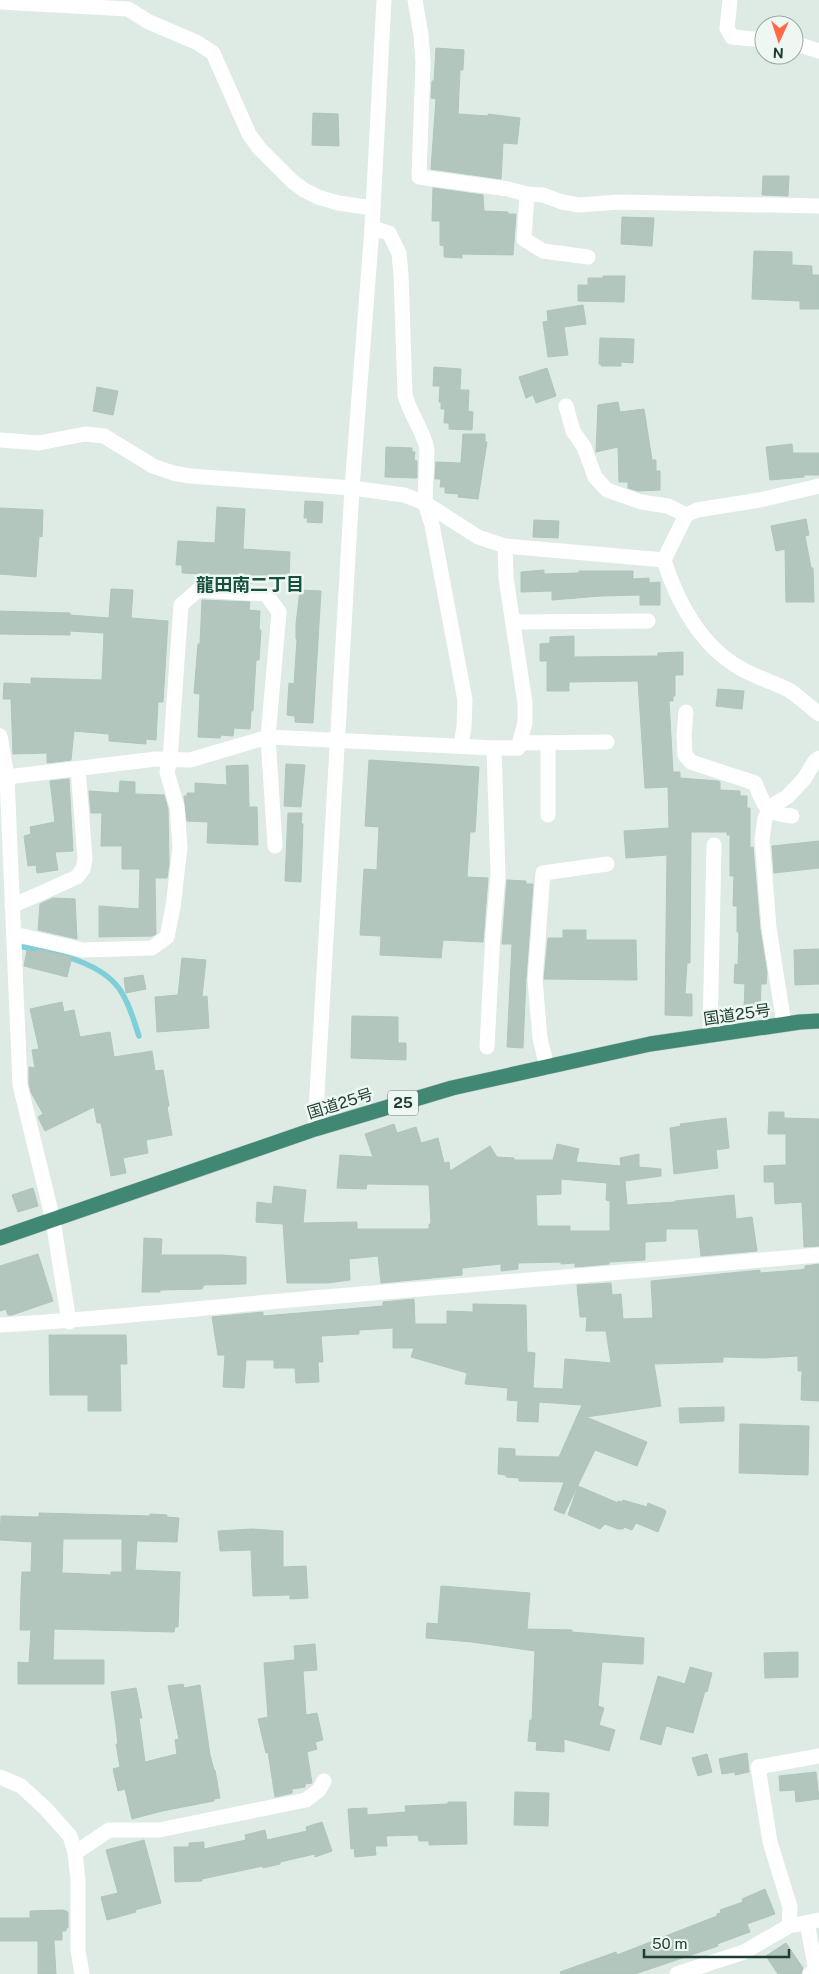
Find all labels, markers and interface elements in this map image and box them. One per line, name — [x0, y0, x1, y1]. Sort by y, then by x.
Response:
north arrow — [754, 15, 804, 65]
text: N — [772, 45, 784, 61]
district label: 龍田南二丁目 — [196, 574, 304, 595]
street label: 国道25号 — [702, 1000, 772, 1029]
street label: 国道25号 — [305, 1084, 375, 1122]
road number: 25 — [388, 1090, 418, 1116]
scale bar — [644, 1926, 789, 1958]
text: 50 m — [652, 1935, 687, 1952]

